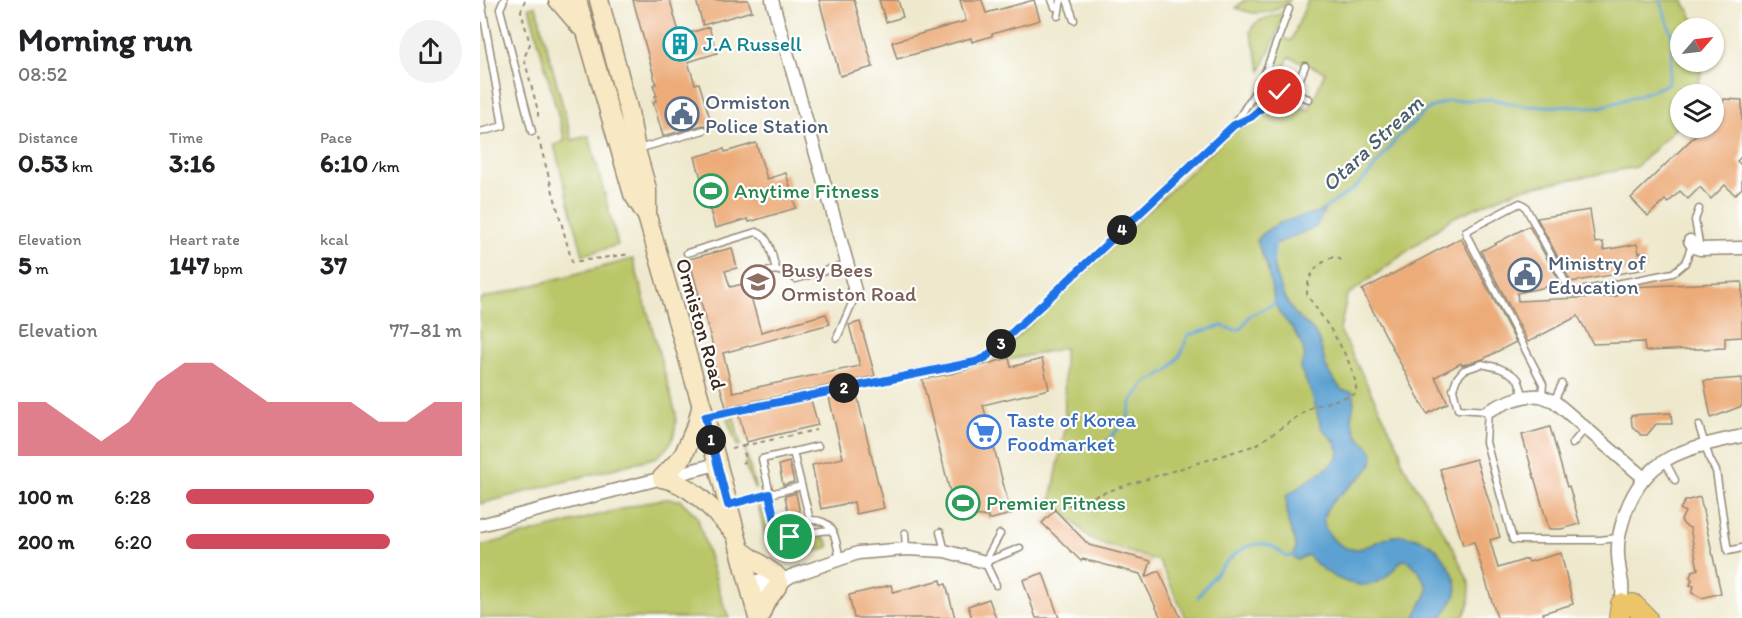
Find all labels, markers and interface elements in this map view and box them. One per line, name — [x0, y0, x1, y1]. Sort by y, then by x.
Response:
north arrow — [1670, 18, 1724, 72]
map controls — [1670, 18, 1724, 138]
text: Morning run — [18, 20, 193, 59]
button: share — [399, 20, 462, 83]
building icon: J.A Russell — [662, 26, 698, 62]
place label: J.A Russell — [703, 31, 802, 56]
text: 08:52 — [18, 62, 67, 86]
pin — [1254, 66, 1305, 117]
icon: check — [1263, 75, 1296, 108]
button: layers — [1670, 84, 1724, 138]
place label: Ormiston Police Station — [705, 89, 829, 138]
water label: Otara Stream — [1316, 89, 1429, 197]
public building icon: Ormiston Police Station — [664, 96, 700, 132]
text: Distance — [18, 128, 78, 147]
text: Time — [169, 128, 203, 147]
text: Pace — [320, 128, 352, 147]
text: 0.53 — [18, 147, 68, 179]
text: 3:16 — [169, 147, 215, 179]
text: 6:10 — [320, 147, 368, 179]
text: km — [68, 157, 93, 176]
text: /km — [368, 157, 400, 176]
sports icon: Anytime Fitness — [693, 173, 729, 209]
place label: Anytime Fitness — [734, 178, 879, 203]
pin: 4 — [1107, 215, 1137, 245]
text: 4 — [1117, 220, 1127, 239]
text: Elevation — [18, 230, 82, 249]
text: Heart rate — [169, 230, 240, 249]
text: kcal — [320, 230, 348, 249]
text: 5 — [18, 249, 32, 281]
text: 147 — [169, 249, 210, 281]
text: 37 — [320, 249, 347, 281]
place label: Ministry of Education — [1548, 250, 1646, 299]
street label: Ormiston Road — [671, 255, 732, 393]
place label: Busy Bees Ormiston Road — [781, 257, 917, 306]
public building icon: Ministry of Education — [1507, 257, 1543, 293]
text: m — [32, 259, 49, 278]
text: bpm — [210, 259, 243, 278]
school or university icon: Busy Bees Ormiston Road — [740, 264, 776, 300]
text: Elevation — [18, 318, 97, 342]
text: 77–81 m — [389, 318, 462, 342]
pin: 3 — [986, 329, 1016, 359]
text: 3 — [997, 334, 1005, 353]
pin: 2 — [829, 373, 859, 403]
text: 2 — [840, 378, 848, 397]
place label: Taste of Korea Foodmarket — [1007, 407, 1136, 456]
supermarket icon: Taste of Korea Foodmarket — [966, 414, 1002, 450]
pin: 1 — [696, 425, 726, 455]
text: 1 — [707, 430, 715, 449]
text: 100 m — [18, 485, 73, 509]
text: 6:28 — [114, 485, 151, 509]
sports icon: Premier Fitness — [945, 485, 981, 521]
place label: Premier Fitness — [986, 490, 1126, 515]
pin — [764, 511, 815, 562]
icon: arrive — [773, 520, 806, 553]
text: 200 m — [18, 530, 74, 554]
text: 6:20 — [114, 530, 152, 554]

